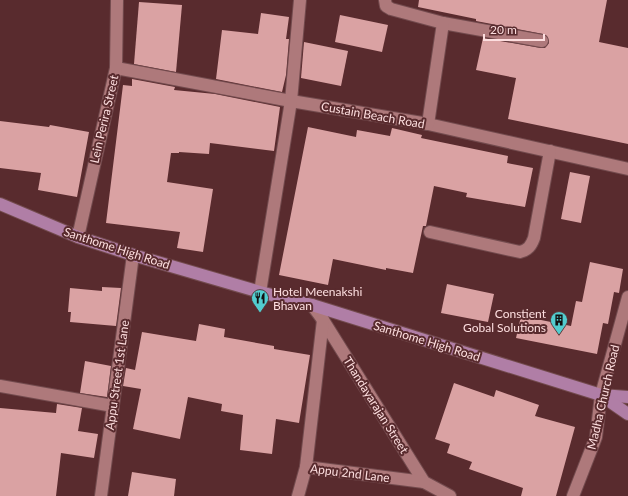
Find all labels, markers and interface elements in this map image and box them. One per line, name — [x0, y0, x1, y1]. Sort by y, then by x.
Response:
scale bar — [484, 16, 544, 42]
text: 20 m — [490, 22, 517, 37]
street label: Lein Perira Street — [87, 73, 122, 165]
street label: Custain Beach Road — [320, 99, 426, 131]
street label: Santhome High Road — [62, 224, 172, 272]
place label: Hotel Meenakshi Bhavan — [273, 284, 362, 313]
restaurant icon: Hotel Meenakshi Bhavan — [250, 288, 270, 313]
place label: Constient Gobal Solutions — [463, 306, 547, 335]
building icon: Constient Gobal Solutions — [549, 310, 569, 335]
street label: Santhome High Road — [372, 318, 482, 364]
street label: Appu Street 1st Lane — [102, 319, 132, 431]
street label: Madha Church Road — [584, 343, 622, 451]
street label: Thandayarajan Street — [340, 354, 412, 457]
street label: Appu 2nd Lane — [309, 461, 391, 485]

